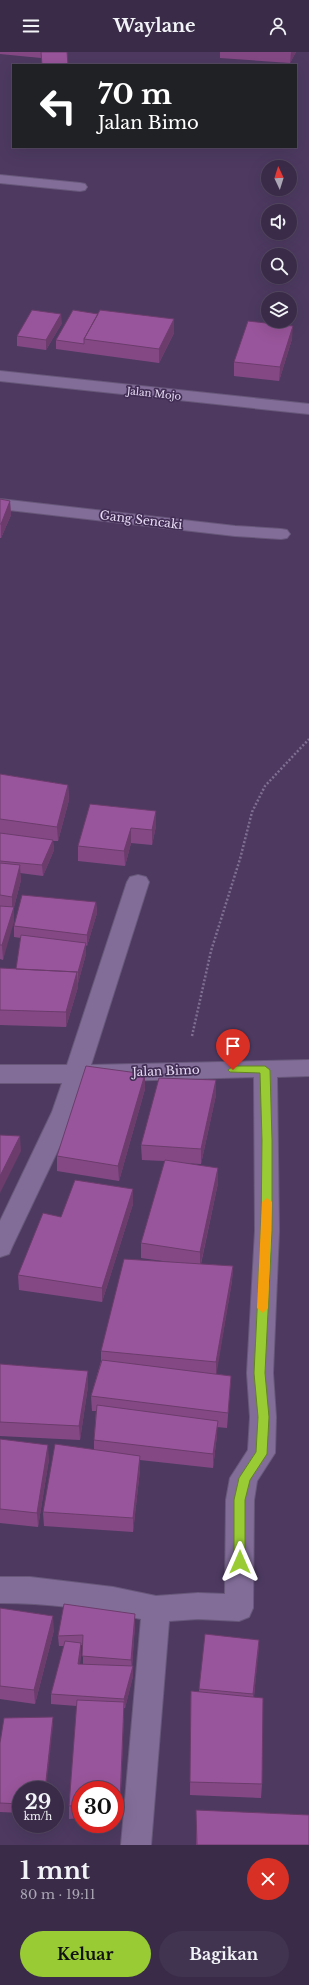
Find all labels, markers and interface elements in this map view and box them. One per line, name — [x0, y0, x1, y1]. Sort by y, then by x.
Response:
icon: menu — [20, 15, 42, 37]
text: Waylane — [113, 15, 196, 37]
icon: person — [267, 15, 289, 37]
text: 70 m — [98, 77, 172, 112]
icon: left — [32, 80, 84, 132]
text: Jalan Bimo — [98, 112, 199, 134]
north arrow — [261, 160, 297, 196]
map controls — [261, 160, 297, 328]
button: sound — [261, 204, 297, 240]
button: search — [261, 248, 297, 284]
button: layers — [261, 292, 297, 328]
street label: Jalan Mojo — [124, 384, 182, 403]
street label: Gang Sencaki — [99, 507, 183, 532]
pin — [216, 1029, 250, 1070]
icon: arrive — [222, 1035, 244, 1057]
street label: Jalan Bimo — [130, 1062, 200, 1079]
position arrow — [219, 1541, 261, 1583]
speed limit sign: 30 — [72, 1781, 124, 1833]
text: 29 — [25, 1790, 51, 1814]
text: km/h — [24, 1810, 52, 1823]
text: 1 mnt — [20, 1856, 90, 1885]
button: close — [247, 1858, 289, 1900]
text: 80 m · 19:11 — [20, 1886, 95, 1903]
button: Keluar — [20, 1931, 151, 1977]
button: Bagikan — [159, 1931, 289, 1977]

